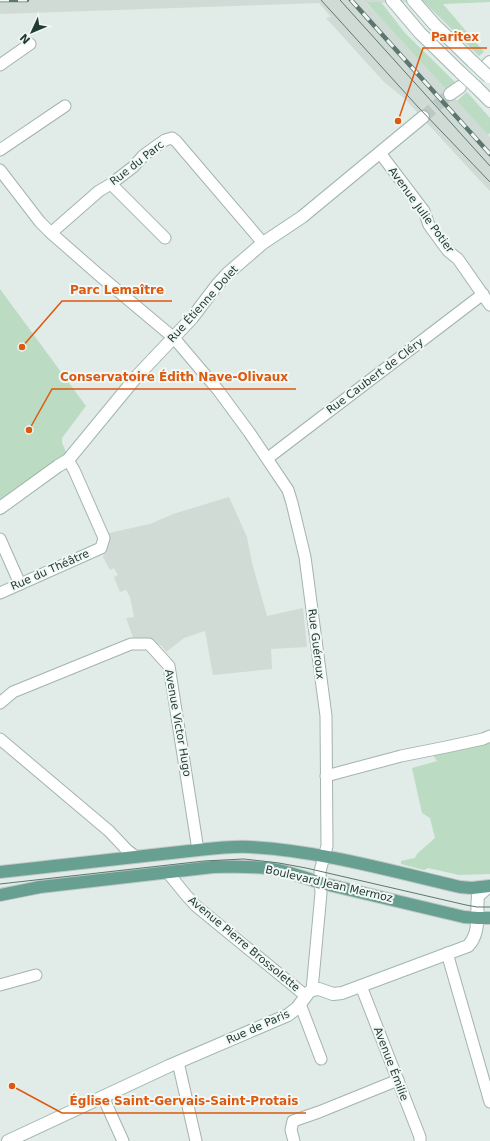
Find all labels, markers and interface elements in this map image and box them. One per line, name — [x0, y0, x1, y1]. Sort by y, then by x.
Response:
north arrow — [12, 12, 52, 52]
callout: Paritex — [423, 24, 487, 48]
text: Paritex — [431, 30, 479, 44]
text: N — [17, 31, 33, 46]
street label: Rue du Parc — [107, 138, 167, 188]
street label: Avenue Julie Potier — [386, 165, 457, 256]
street label: Rue Étienne Dolet — [165, 262, 241, 345]
callout: Parc Lemaître — [62, 277, 172, 301]
text: Parc Lemaître — [70, 283, 164, 297]
street label: Rue Caubert de Cléry — [324, 335, 426, 417]
callout: Conservatoire Édith Nave-Olivaux — [52, 365, 296, 389]
text: Conservatoire Édith Nave-Olivaux — [60, 369, 288, 384]
street label: Rue du Théâtre — [9, 547, 91, 593]
street label: Rue Guéroux — [305, 608, 327, 681]
street label: Avenue Victor Hugo — [162, 668, 194, 778]
street label: Boulevard Jean Mermoz — [264, 863, 394, 905]
street label: Avenue Pierre Brossolette — [186, 894, 303, 995]
street label: Rue de Paris — [224, 1007, 292, 1047]
street label: Avenue Émilie — [371, 1025, 411, 1103]
callout: Église Saint-Gervais-Saint-Protais — [62, 1089, 306, 1113]
text: Église Saint-Gervais-Saint-Protais — [70, 1093, 298, 1108]

